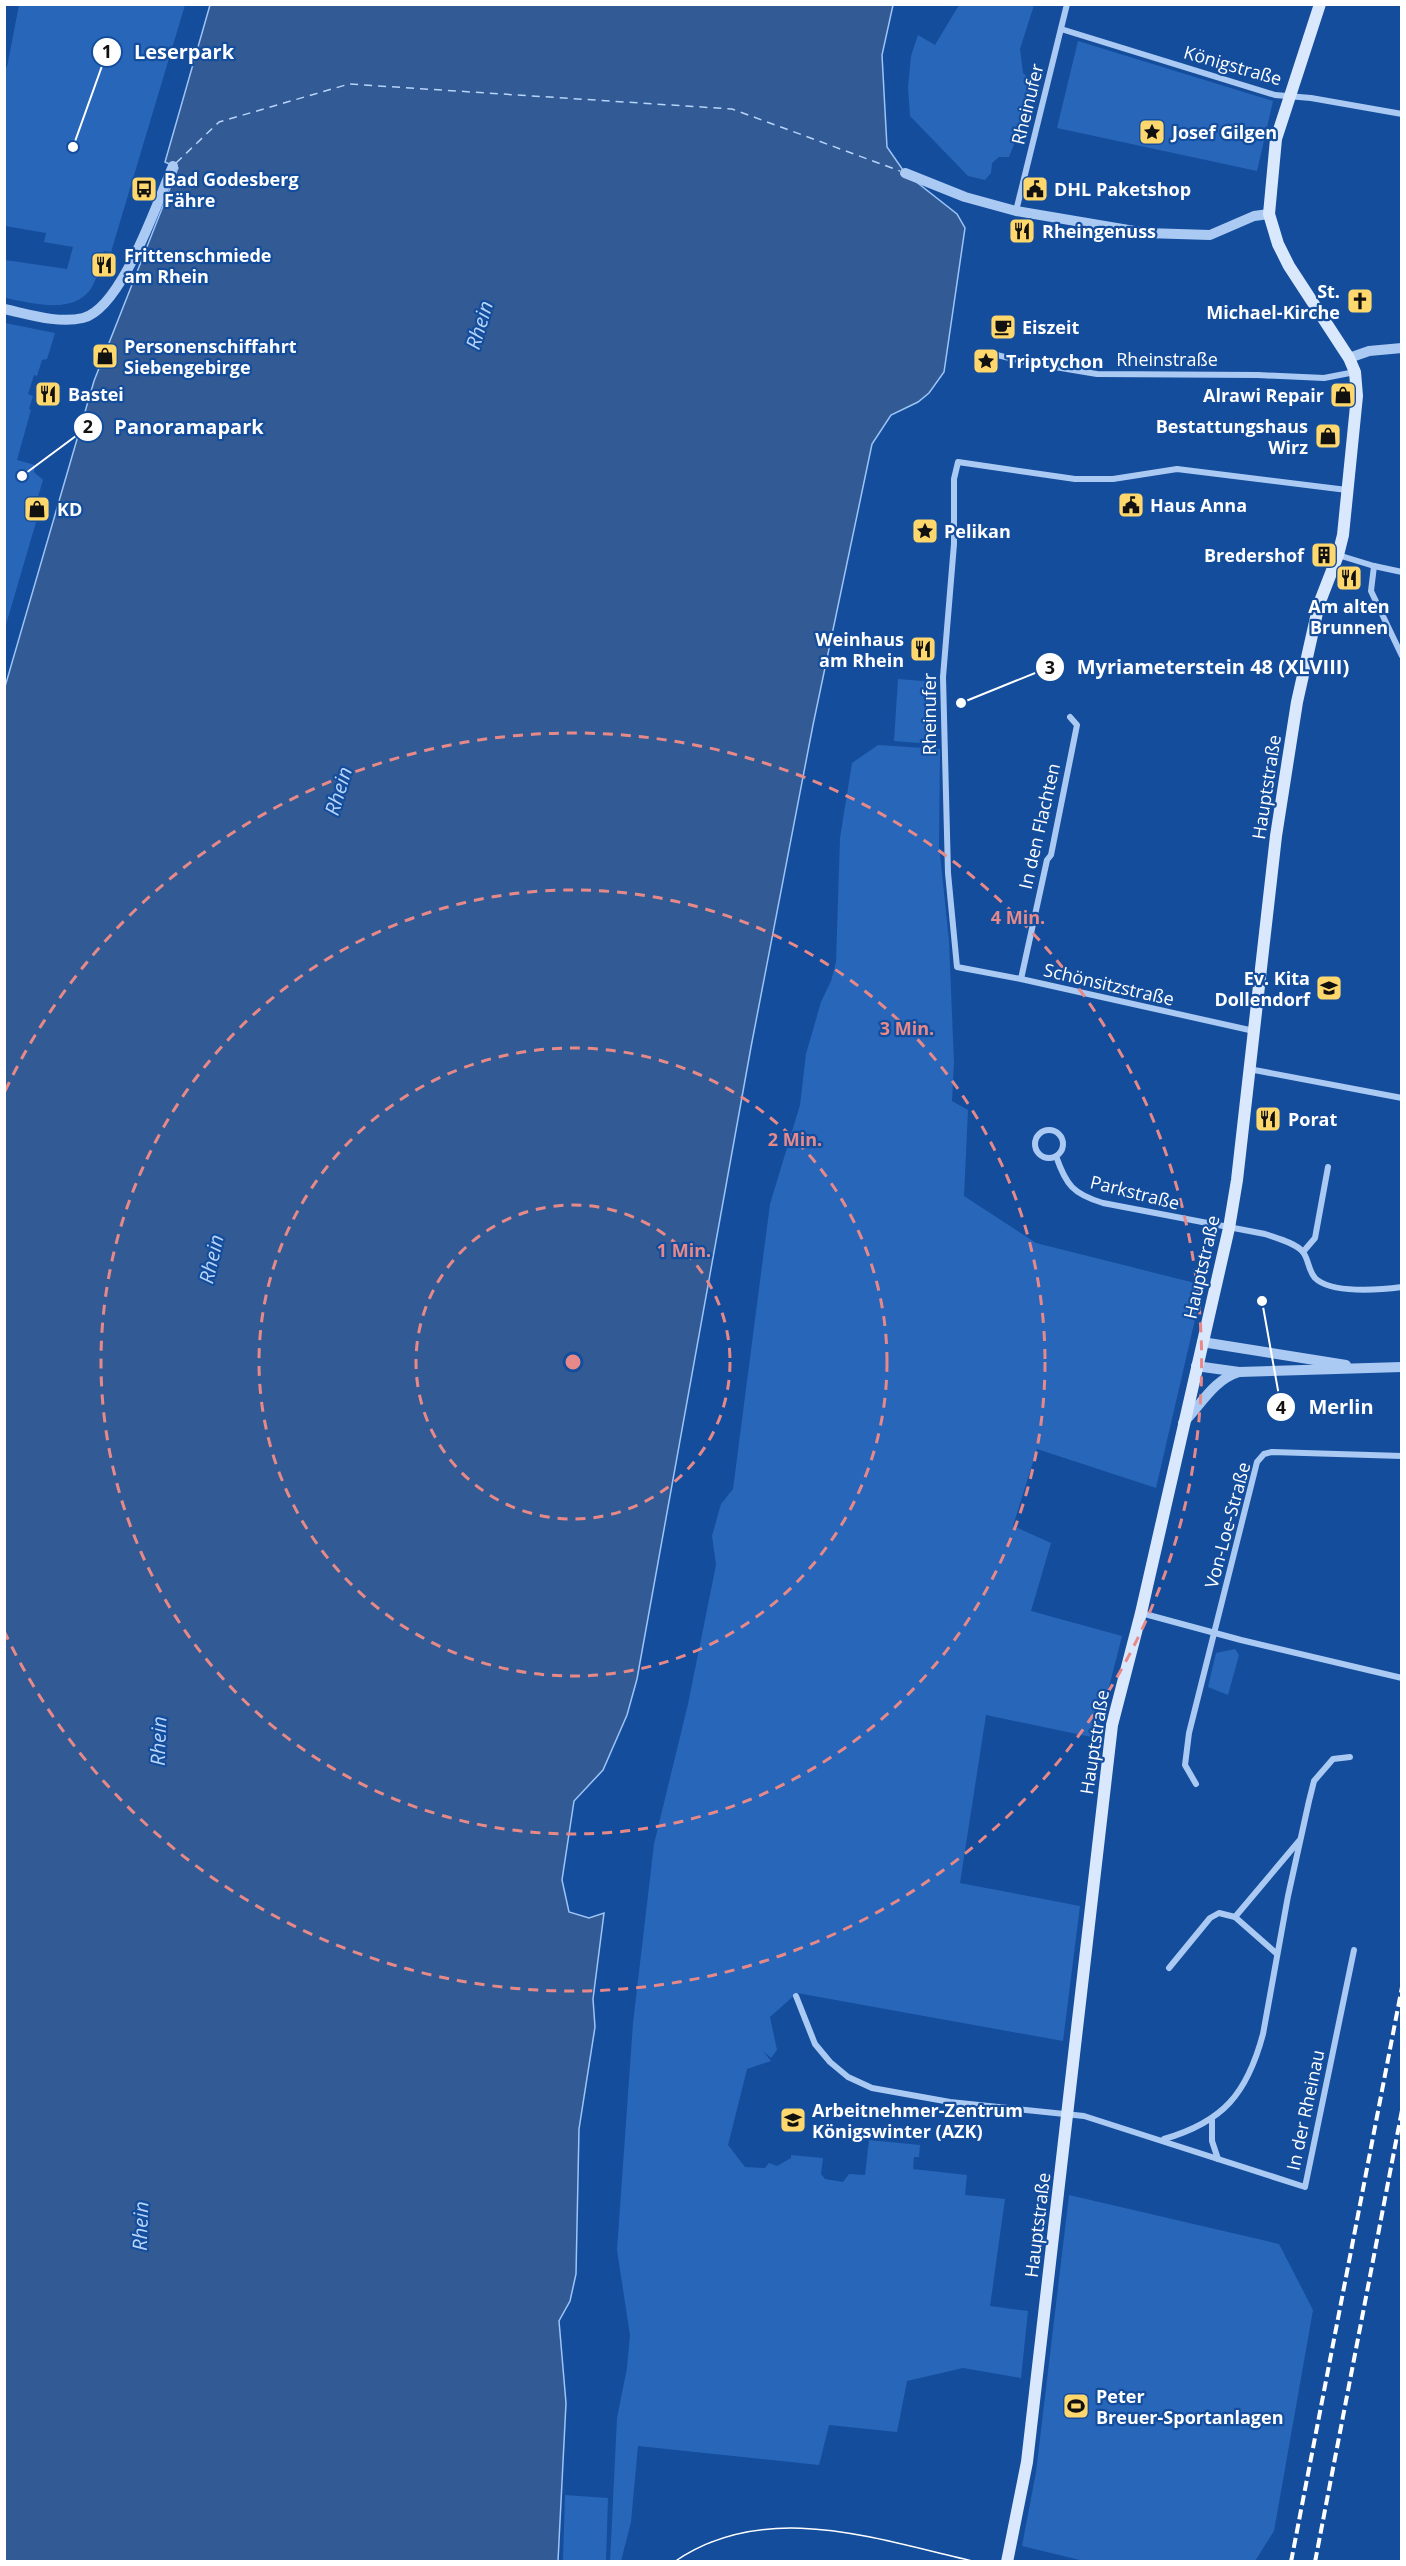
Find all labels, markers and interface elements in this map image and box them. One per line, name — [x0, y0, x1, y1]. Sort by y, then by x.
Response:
callout: Leserpark — [92, 33, 246, 71]
text: Leserpark — [134, 38, 235, 65]
text: 1 — [102, 39, 112, 63]
street label: Königstraße — [1181, 40, 1285, 90]
street label: Rheinufer — [1005, 61, 1049, 147]
place icon: Josef Gilgen — [1137, 117, 1167, 147]
place label: Josef Gilgen — [1170, 120, 1277, 144]
place label: Bad Godesberg Fähre — [164, 167, 299, 212]
bus stop icon: Bad Godesberg Fähre — [129, 174, 159, 204]
public building icon: DHL Paketshop — [1020, 174, 1050, 204]
place label: DHL Paketshop — [1054, 177, 1191, 201]
restaurant icon: Rheingenuss — [1007, 216, 1037, 246]
place label: Rheingenuss — [1042, 219, 1156, 243]
place label: Frittenschmiede am Rhein — [124, 243, 272, 288]
restaurant icon: Frittenschmiede am Rhein — [89, 250, 119, 280]
place label: St. Michael-Kirche — [1206, 279, 1340, 324]
church icon: St. Michael-Kirche — [1345, 286, 1375, 316]
water label: Rhein — [459, 297, 499, 353]
cafe icon: Eiszeit — [988, 312, 1018, 342]
place label: Eiszeit — [1022, 315, 1079, 339]
place label: Personenschiffahrt Siebengebirge — [124, 334, 297, 379]
shop icon: Personenschiffahrt Siebengebirge — [90, 341, 120, 371]
place icon: Triptychon — [971, 346, 1001, 376]
street label: Rheinstraße — [1116, 347, 1218, 371]
place label: Triptychon — [1006, 349, 1104, 373]
restaurant icon: Bastei — [33, 379, 63, 409]
shop icon: Alrawi Repair — [1328, 380, 1358, 410]
place label: Bastei — [68, 382, 124, 406]
place label: Alrawi Repair — [1203, 383, 1324, 407]
callout: Panoramapark — [73, 408, 276, 446]
text: Panoramapark — [114, 413, 264, 440]
text: 2 — [83, 414, 93, 438]
place label: Bestattungshaus Wirz — [1156, 414, 1308, 459]
shop icon: Bestattungshaus Wirz — [1313, 421, 1343, 451]
public building icon: Haus Anna — [1116, 490, 1146, 520]
place label: Haus Anna — [1150, 493, 1247, 517]
shop icon: KD — [22, 494, 52, 524]
place label: KD — [57, 497, 82, 521]
place icon: Pelikan — [910, 516, 940, 546]
place label: Pelikan — [944, 519, 1011, 543]
building icon: Bredershof — [1309, 540, 1339, 570]
place label: Bredershof — [1204, 543, 1305, 567]
restaurant icon: Am alten Brunnen — [1334, 563, 1364, 593]
place label: Am alten Brunnen — [1308, 594, 1390, 639]
place label: Weinhaus am Rhein — [815, 627, 904, 672]
restaurant icon: Weinhaus am Rhein — [908, 634, 938, 664]
callout: Myriameterstein 48 (XLVIII) — [1035, 648, 1361, 686]
text: Myriameterstein 48 (XLVIII) — [1077, 653, 1349, 680]
text: 3 — [1045, 655, 1055, 679]
street label: Rheinufer — [917, 672, 941, 755]
street label: Hauptstraße — [1246, 733, 1286, 841]
street label: In den Flachten — [1013, 761, 1065, 891]
water label: Rhein — [318, 763, 358, 819]
text: 4 Min. — [991, 905, 1045, 929]
street label: Schönsitzstraße — [1041, 957, 1177, 1011]
place label: Ev. Kita Dollendorf — [1214, 966, 1311, 1011]
school or university icon: Ev. Kita Dollendorf — [1314, 973, 1344, 1003]
text: 3 Min. — [880, 1016, 934, 1040]
restaurant icon: Porat — [1253, 1104, 1283, 1134]
place label: Porat — [1288, 1107, 1337, 1131]
text: 2 Min. — [768, 1127, 822, 1151]
street label: Parkstraße — [1088, 1169, 1182, 1215]
street label: Hauptstraße — [1177, 1213, 1225, 1321]
water label: Rhein — [192, 1232, 230, 1286]
text: 1 Min. — [657, 1238, 711, 1262]
centre of rings — [563, 1352, 583, 1372]
callout: Merlin — [1266, 1388, 1385, 1426]
text: Merlin — [1308, 1393, 1374, 1420]
text: 4 — [1276, 1395, 1286, 1419]
street label: Von-Loe-Straße — [1199, 1459, 1255, 1591]
street label: Hauptstraße — [1074, 1688, 1114, 1796]
water label: Rhein — [144, 1716, 172, 1766]
street label: In der Rheinau — [1280, 2047, 1330, 2173]
place label: Arbeitnehmer-Zentrum Königswinter (AZK) — [812, 2098, 1023, 2143]
school or university icon: Arbeitnehmer-Zentrum Königswinter (AZK) — [778, 2105, 808, 2135]
street label: Hauptstraße — [1019, 2171, 1055, 2279]
water label: Rhein — [126, 2201, 154, 2251]
place label: Peter Breuer-Sportanlagen — [1096, 2384, 1283, 2429]
sports icon: Peter Breuer-Sportanlagen — [1061, 2391, 1091, 2421]

